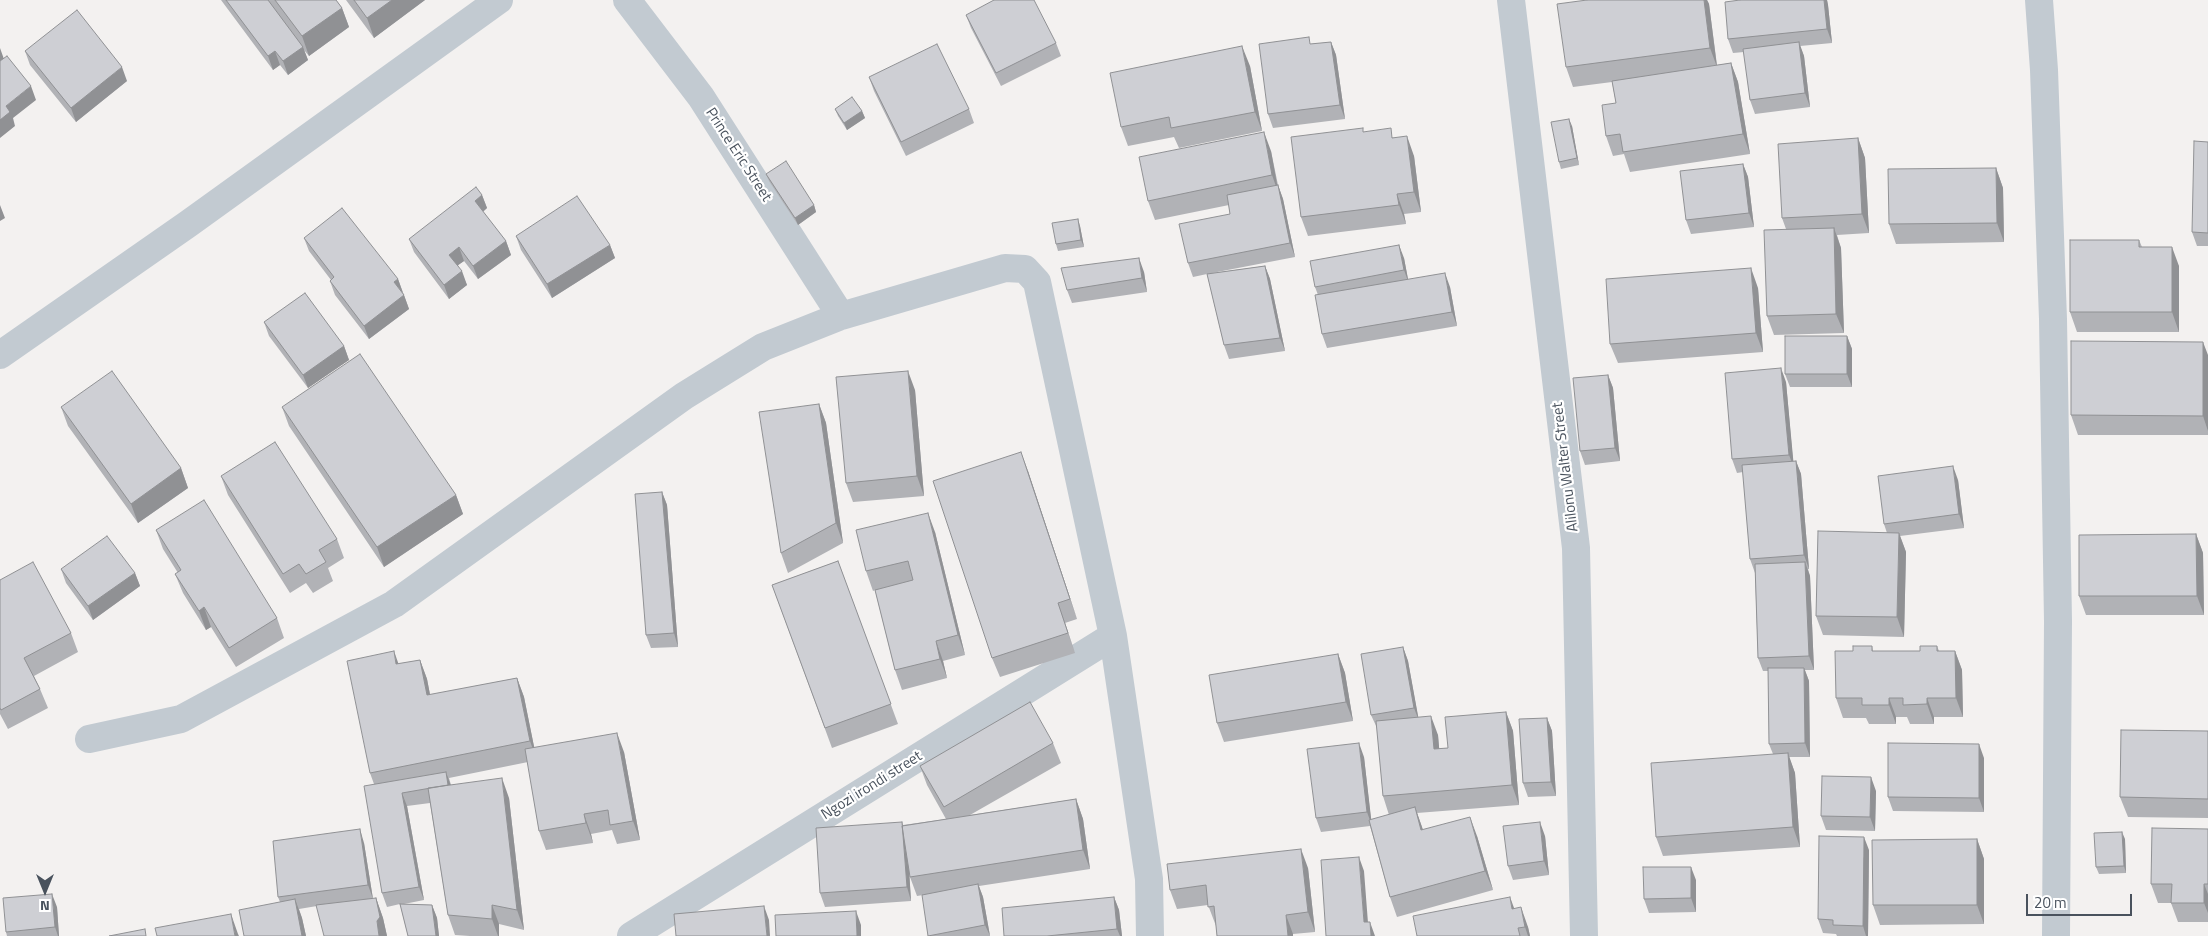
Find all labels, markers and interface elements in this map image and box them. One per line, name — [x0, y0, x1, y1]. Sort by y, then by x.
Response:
street label: Prince Eric Street — [701, 105, 775, 205]
street label: Alilonu Walter Street — [1549, 401, 1583, 533]
street label: Ngozi irondi street — [818, 748, 926, 824]
north arrow — [20, 866, 70, 916]
scale bar — [2028, 884, 2134, 916]
text: 20 m — [2034, 891, 2067, 914]
text: N — [40, 896, 50, 917]

